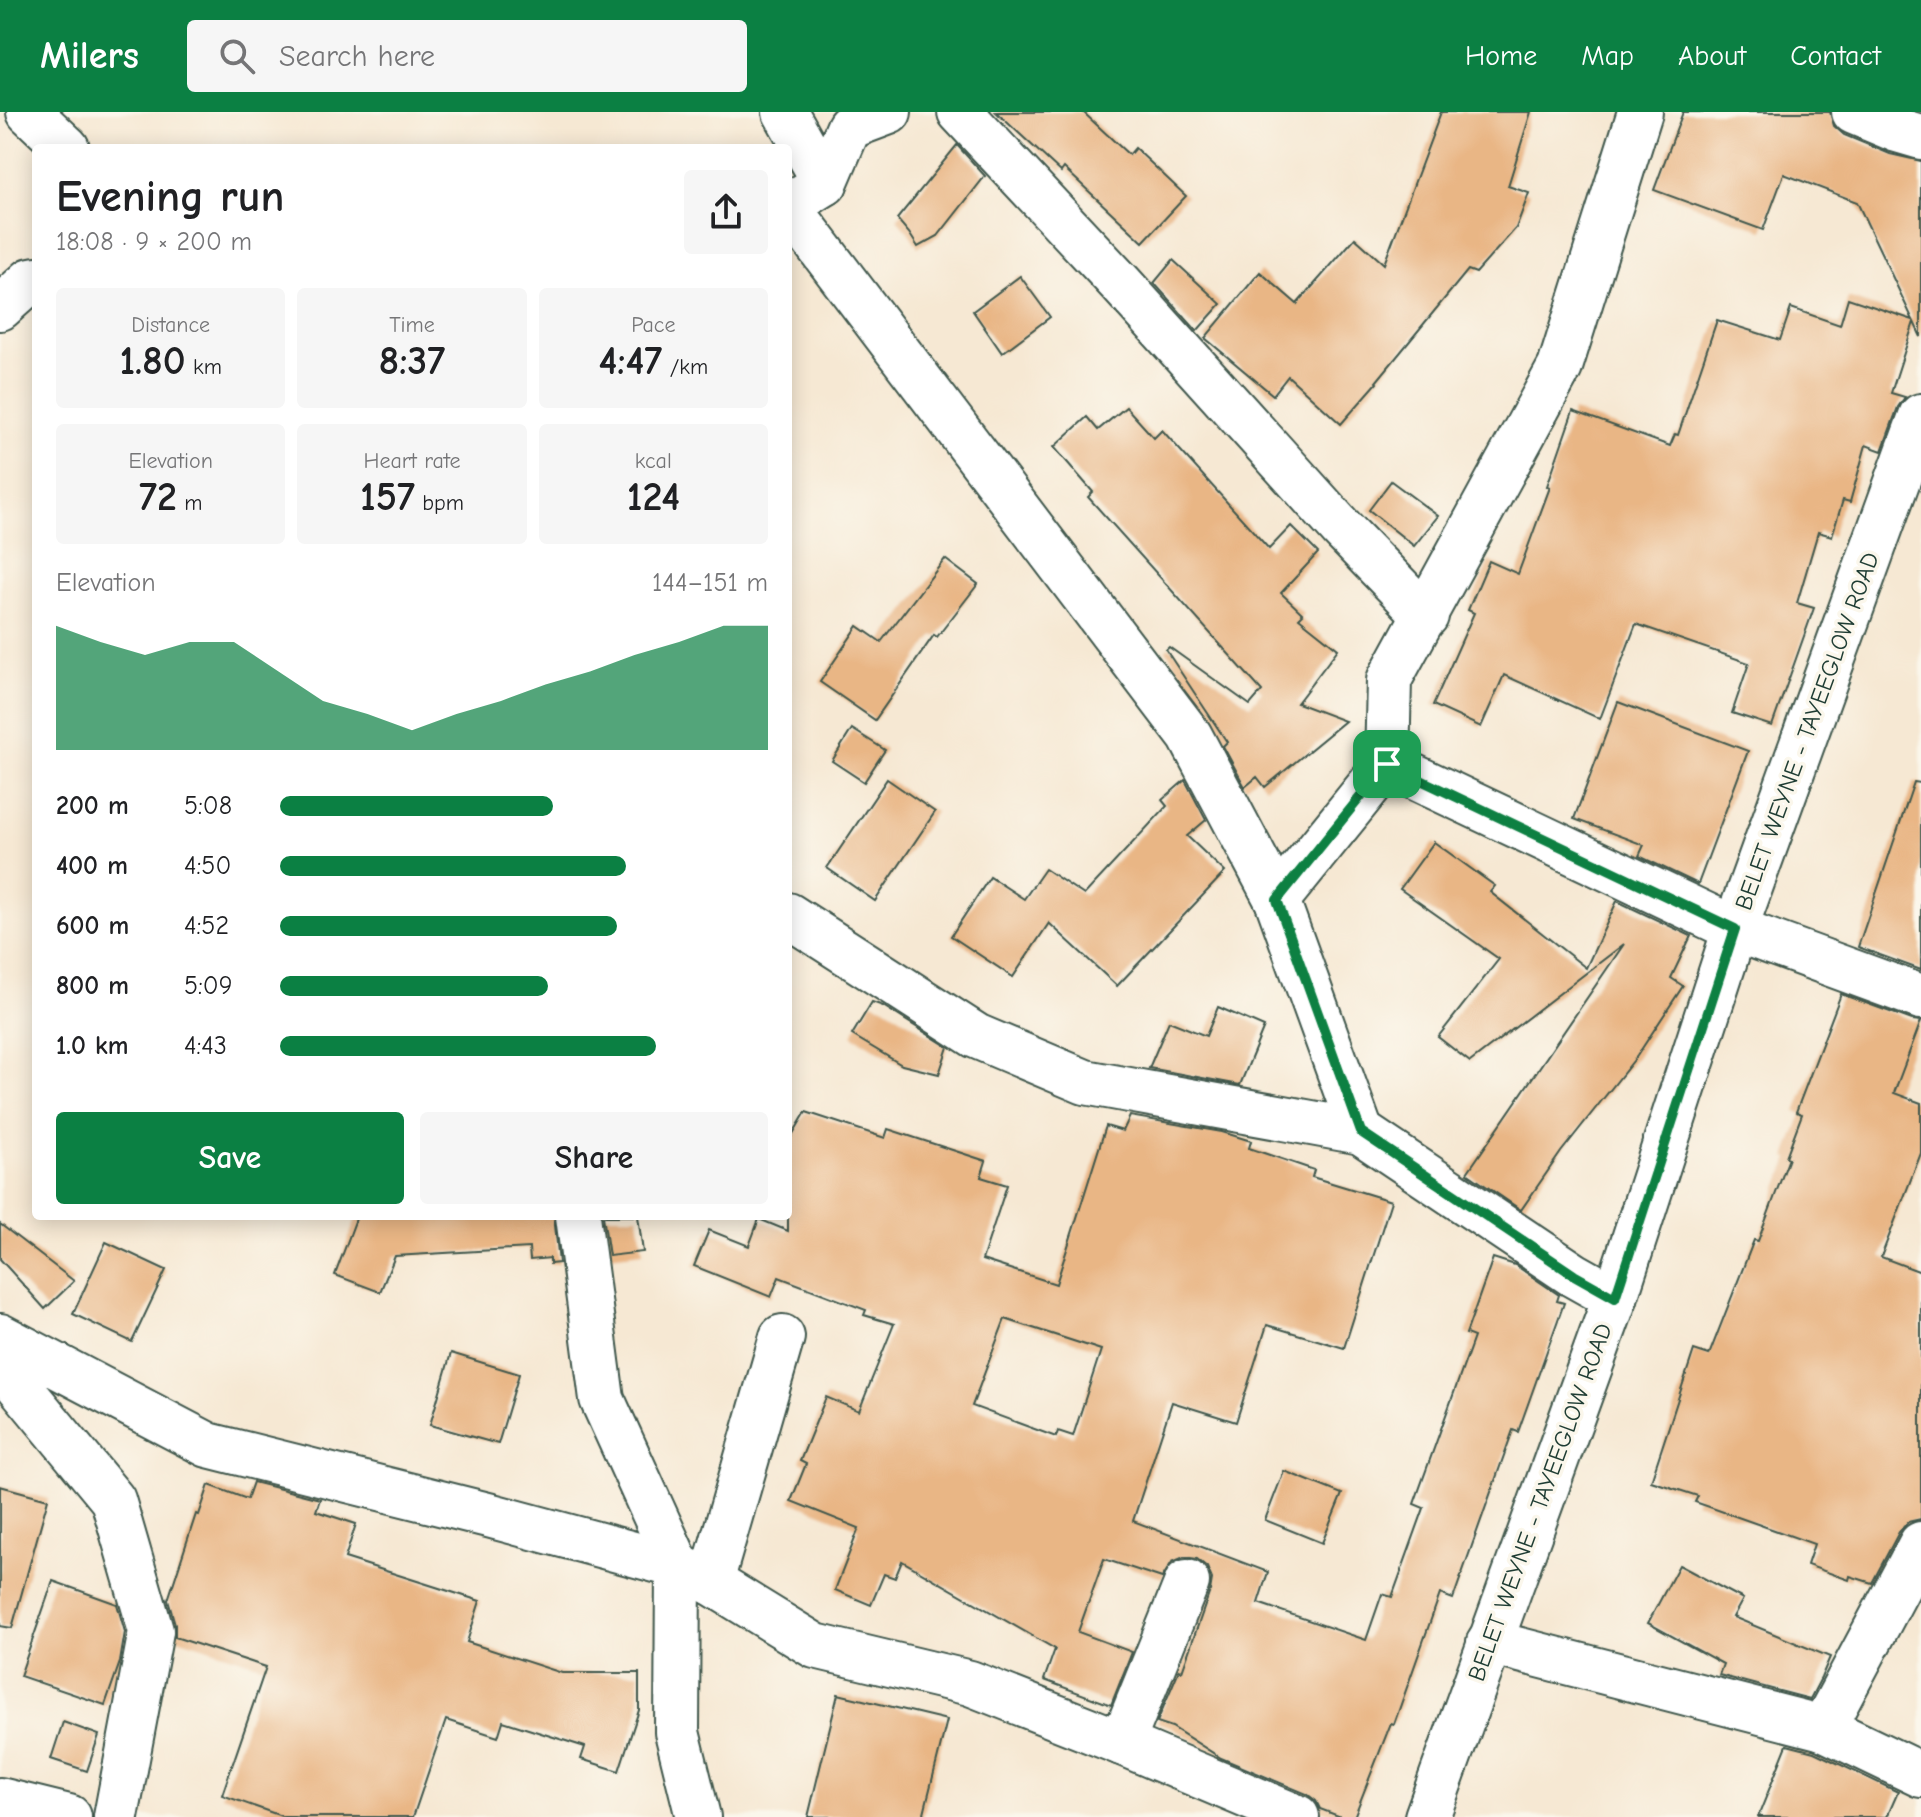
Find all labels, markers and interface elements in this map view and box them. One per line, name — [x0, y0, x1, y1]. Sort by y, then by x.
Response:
search box — [187, 20, 747, 92]
text: Milers — [40, 34, 139, 78]
icon: search — [215, 34, 259, 78]
text: Search here — [279, 39, 435, 74]
text: Home — [1465, 40, 1537, 72]
text: Map — [1581, 40, 1634, 72]
text: About — [1678, 40, 1746, 72]
text: Contact — [1790, 40, 1881, 72]
button: share — [684, 170, 768, 254]
text: Evening run — [56, 171, 284, 222]
text: 18:08 · 9 × 200 m — [56, 227, 252, 257]
text: Distance — [131, 312, 210, 338]
text: Time — [389, 312, 435, 338]
text: Pace — [631, 312, 676, 338]
text: 1.80 — [119, 338, 186, 384]
text: 8:37 — [379, 338, 445, 384]
text: 4:47 — [599, 338, 662, 384]
text: km — [186, 354, 222, 380]
text: /km — [662, 354, 708, 380]
text: Elevation — [129, 448, 213, 474]
text: Heart rate — [363, 448, 460, 474]
text: kcal — [635, 448, 672, 474]
text: 72 — [139, 474, 177, 520]
text: 157 — [360, 474, 415, 520]
text: 124 — [627, 474, 680, 520]
text: m — [177, 490, 202, 516]
text: bpm — [415, 490, 464, 516]
street label: BELET WEYNE - TAYEEGLOW ROAD — [1729, 548, 1885, 914]
text: Elevation — [56, 568, 156, 598]
text: 144–151 m — [652, 568, 768, 598]
pin — [1353, 730, 1421, 798]
icon: arrive — [1365, 742, 1409, 786]
text: 200 m — [56, 791, 129, 821]
text: 5:08 — [184, 791, 232, 821]
text: 400 m — [56, 851, 128, 881]
text: 4:50 — [184, 851, 231, 881]
text: 600 m — [56, 911, 129, 941]
text: 4:52 — [184, 911, 229, 941]
text: 800 m — [56, 971, 129, 1001]
text: 5:09 — [184, 971, 232, 1001]
text: 1.0 km — [56, 1031, 128, 1061]
text: 4:43 — [184, 1031, 227, 1061]
button: Save — [56, 1112, 404, 1204]
button: Share — [420, 1112, 768, 1204]
street label: BELET WEYNE - TAYEEGLOW ROAD — [1462, 1319, 1618, 1685]

